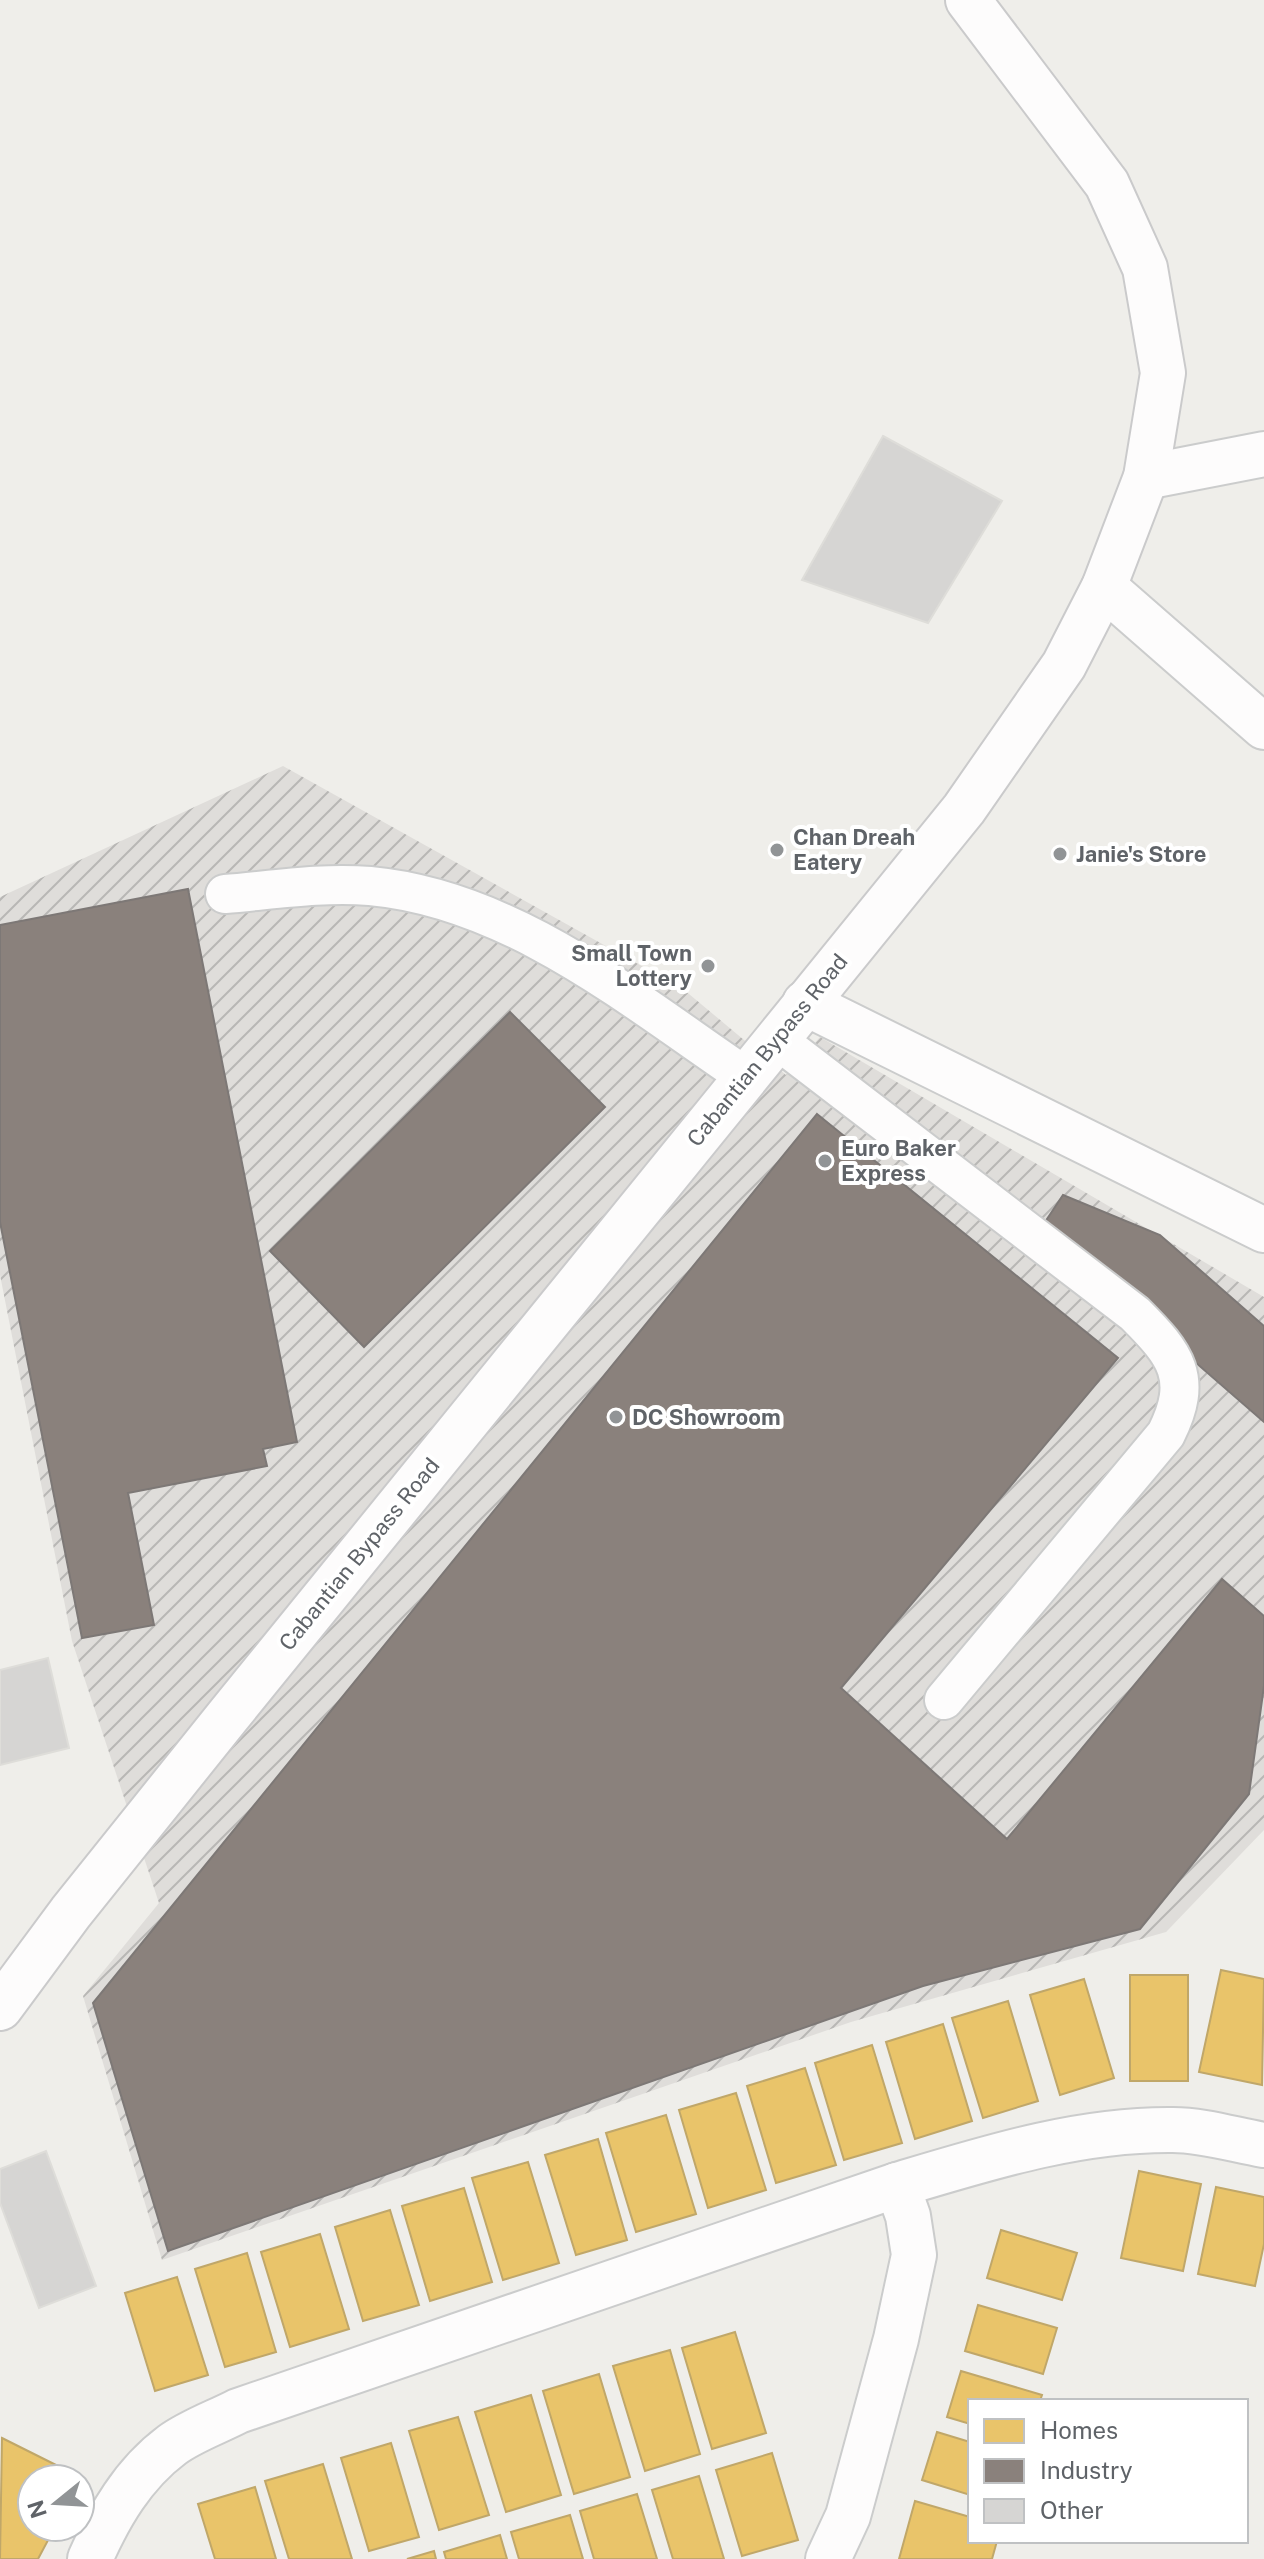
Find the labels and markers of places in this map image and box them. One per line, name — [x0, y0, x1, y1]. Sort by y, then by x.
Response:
place label: Chan Dreah Eatery — [793, 824, 915, 875]
marker: Chan Dreah Eatery — [768, 841, 786, 859]
place label: Janie's Store — [1076, 841, 1206, 867]
marker: Janie's Store — [1051, 845, 1069, 863]
place label: Small Town Lottery — [571, 940, 693, 991]
marker: Small Town Lottery — [699, 957, 717, 975]
place label: Euro Baker Express — [841, 1135, 956, 1186]
marker: Euro Baker Express — [816, 1152, 834, 1170]
place label: DC Showroom — [632, 1404, 781, 1430]
marker: DC Showroom — [607, 1408, 625, 1426]

